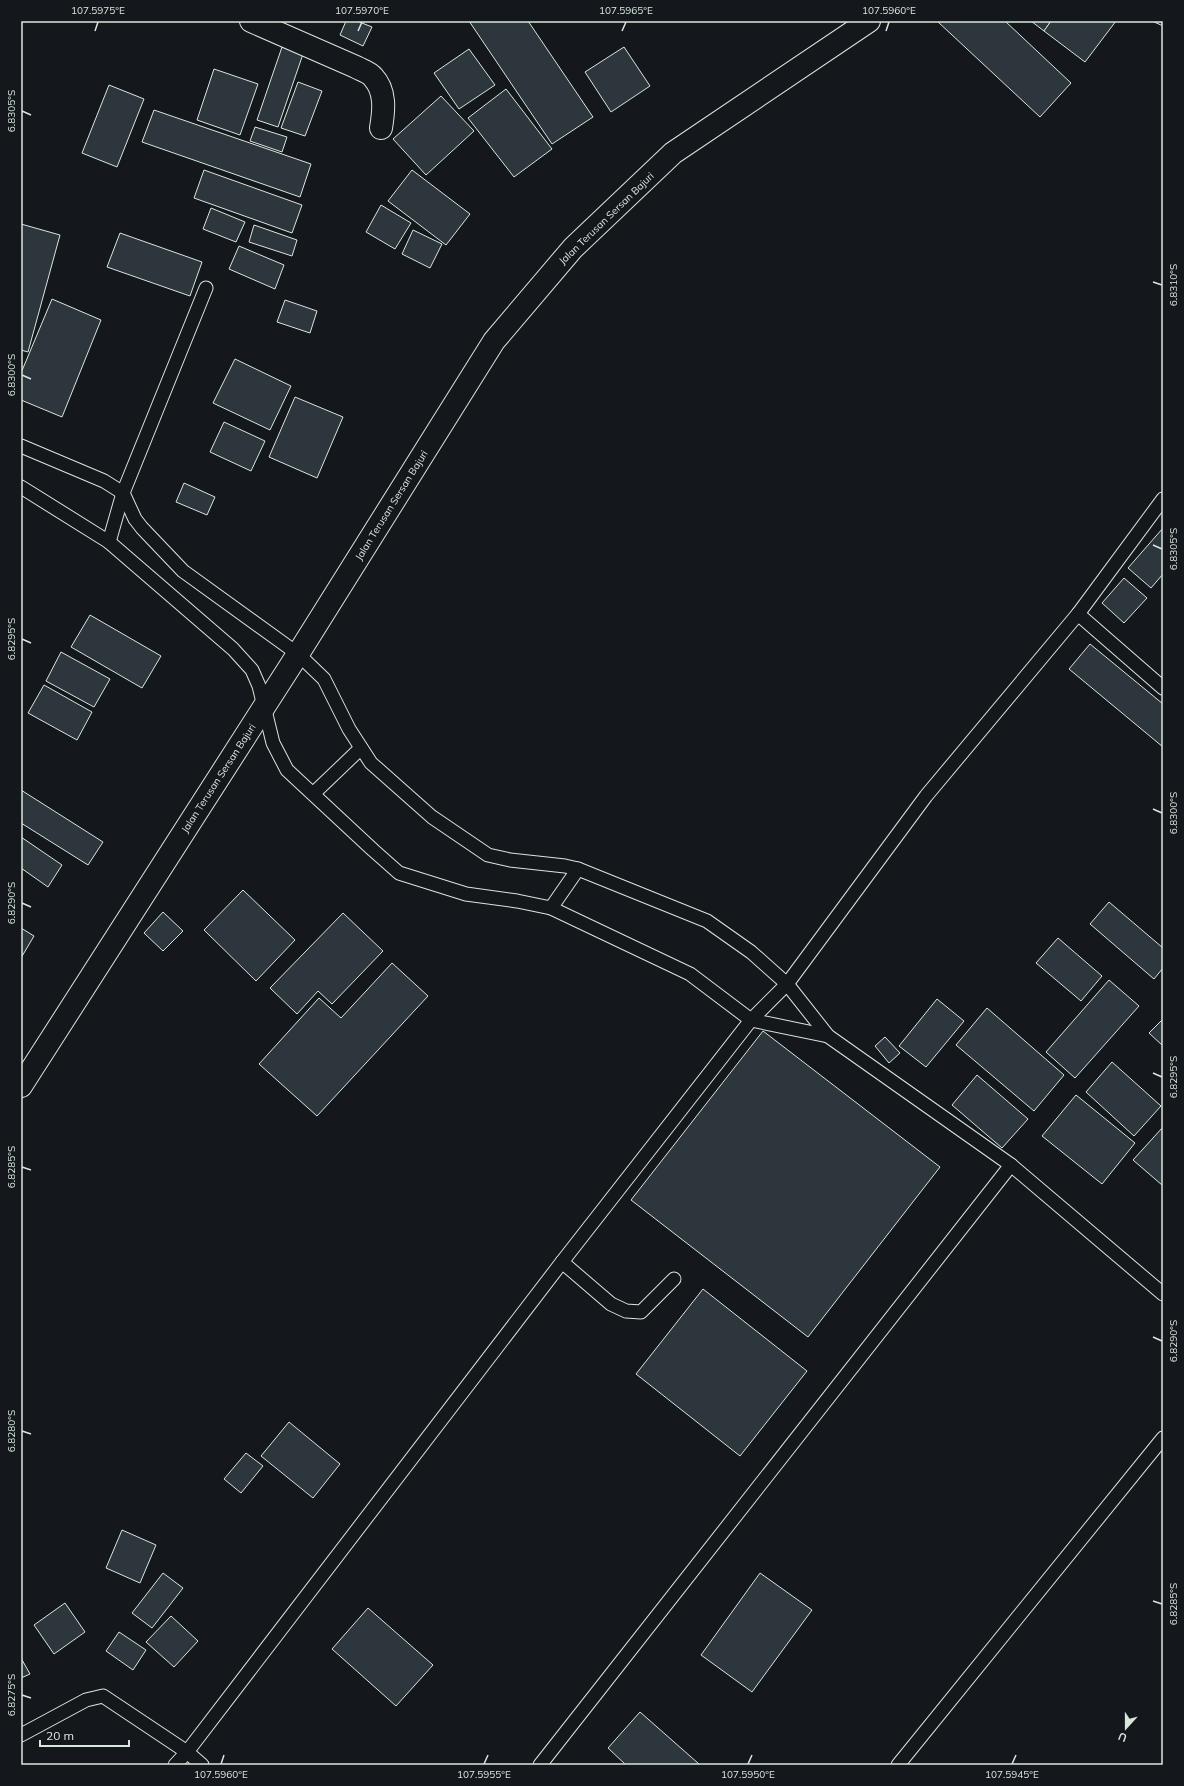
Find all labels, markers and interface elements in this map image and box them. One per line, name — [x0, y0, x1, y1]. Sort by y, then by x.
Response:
text: 107.5975°E — [71, 4, 125, 17]
text: 107.5970°E — [335, 4, 389, 17]
text: 107.5965°E — [599, 4, 653, 17]
text: 107.5960°E — [862, 4, 916, 17]
text: 6.8305°S — [5, 90, 18, 132]
street label: Jalan Terusan Sersan Bajuri — [556, 169, 657, 267]
text: 6.8310°S — [1167, 264, 1180, 306]
text: 6.8300°S — [5, 354, 18, 396]
street label: Jalan Terusan Sersan Bajuri — [352, 448, 431, 563]
text: 6.8305°S — [1167, 528, 1180, 570]
text: 6.8295°S — [5, 618, 18, 660]
street label: Jalan Terusan Sersan Bajuri — [178, 721, 259, 835]
text: 6.8300°S — [1167, 792, 1180, 834]
text: 6.8290°S — [5, 882, 18, 924]
text: 6.8295°S — [1167, 1056, 1180, 1098]
text: 6.8285°S — [5, 1146, 18, 1188]
text: 6.8290°S — [1167, 1320, 1180, 1362]
text: 6.8280°S — [5, 1410, 18, 1452]
text: 6.8285°S — [1167, 1583, 1180, 1625]
text: 6.8275°S — [5, 1674, 18, 1716]
north arrow — [1106, 1708, 1146, 1748]
scale bar — [40, 1722, 129, 1748]
text: 20 m — [46, 1728, 74, 1743]
text: U — [1116, 1729, 1129, 1745]
text: 107.5960°E — [194, 1768, 248, 1781]
text: 107.5955°E — [457, 1768, 511, 1781]
text: 107.5950°E — [721, 1768, 775, 1781]
text: 107.5945°E — [985, 1768, 1039, 1781]

